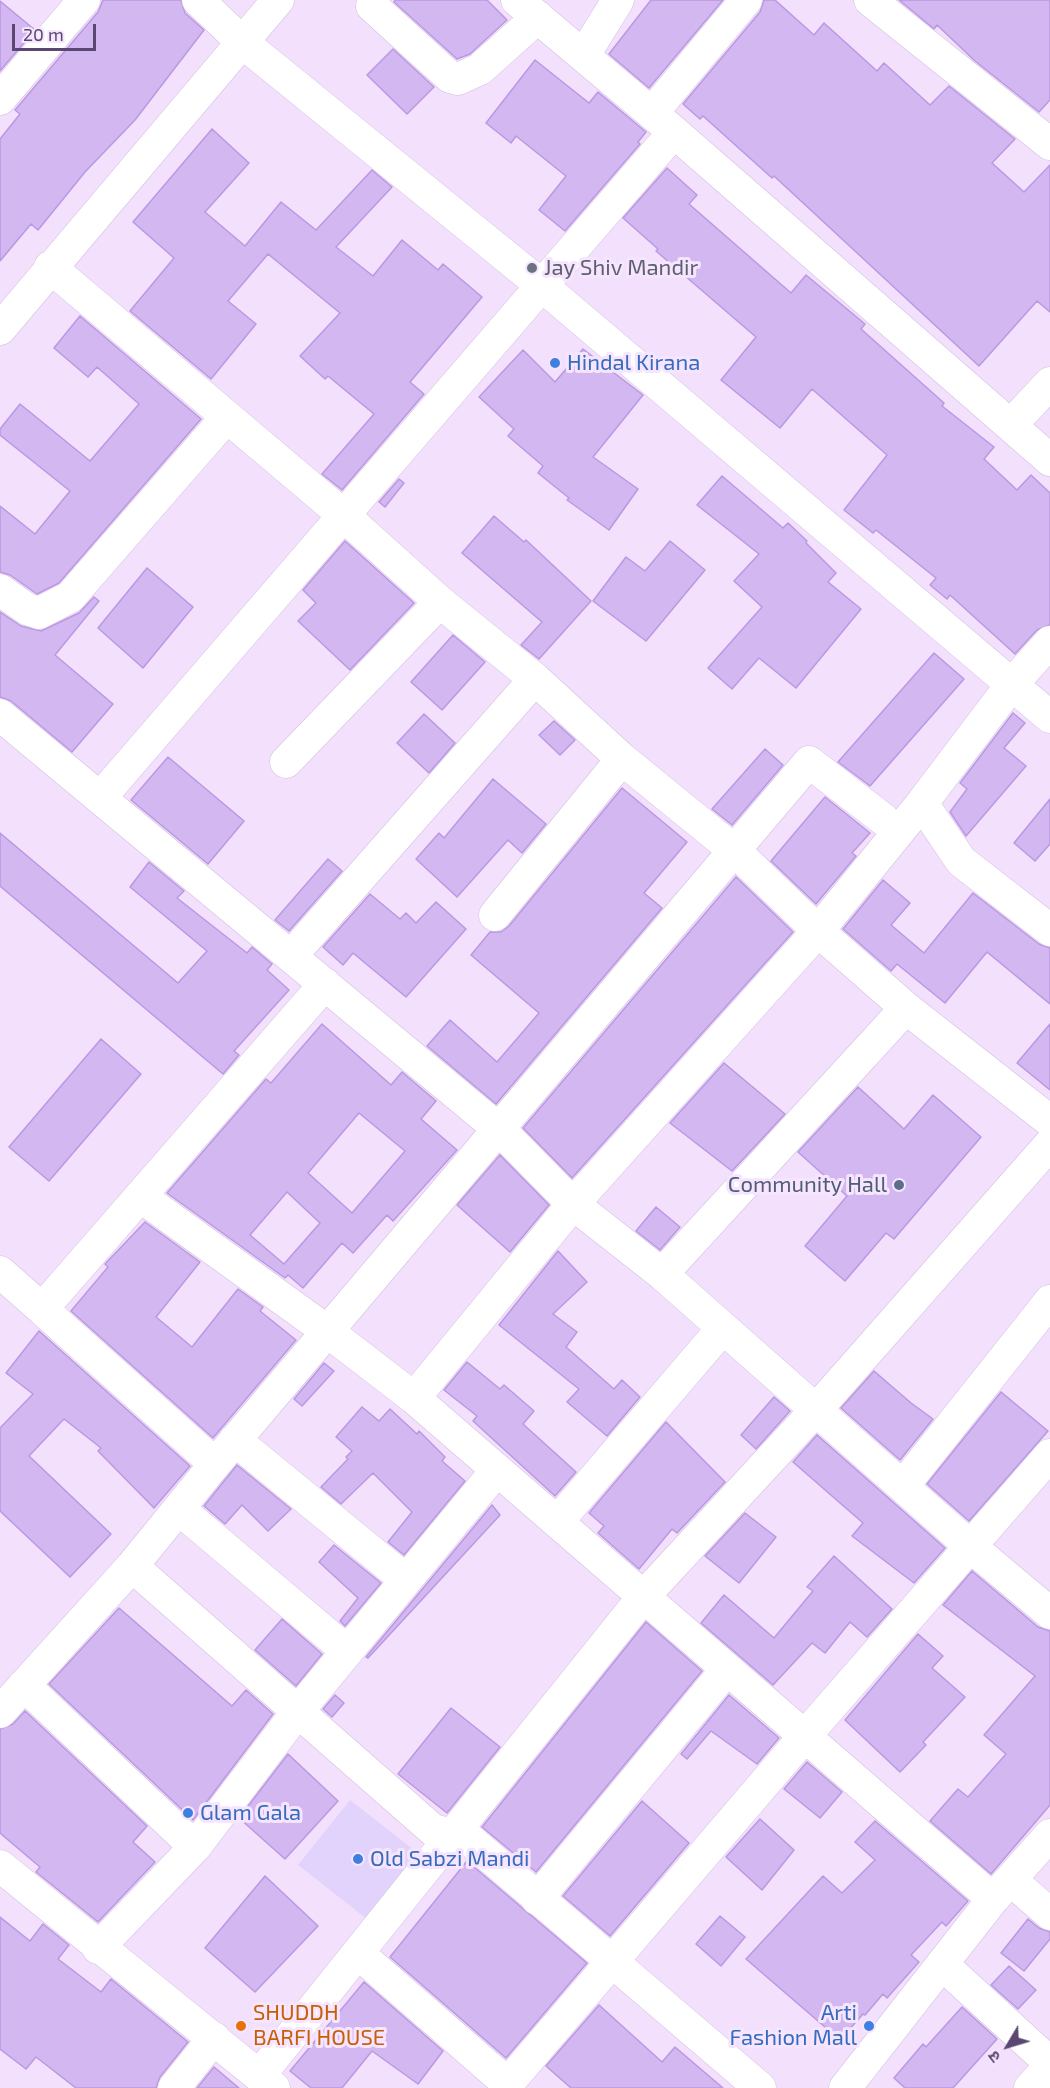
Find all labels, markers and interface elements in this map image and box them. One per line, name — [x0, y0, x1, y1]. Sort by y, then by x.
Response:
scale bar — [15, 12, 99, 50]
text: 20 m — [23, 23, 64, 45]
place label: Jay Shiv Mandir — [544, 255, 698, 281]
marker: Jay Shiv Mandir — [525, 261, 539, 275]
place label: Hindal Kirana — [567, 350, 700, 376]
marker: Hindal Kirana — [548, 356, 562, 370]
place label: Community Hall — [728, 1172, 887, 1198]
marker: Community Hall — [892, 1178, 906, 1192]
place label: Glam Gala — [200, 1800, 301, 1826]
marker: Glam Gala — [181, 1806, 195, 1820]
place label: Old Sabzi Mandi — [370, 1846, 529, 1872]
marker: Old Sabzi Mandi — [351, 1852, 365, 1866]
place label: SHUDDH BARFI HOUSE — [253, 2000, 385, 2052]
place label: Arti Fashion Mall — [730, 2000, 857, 2052]
north arrow — [978, 2016, 1038, 2076]
marker: SHUDDH BARFI HOUSE — [234, 2019, 248, 2033]
marker: Arti Fashion Mall — [862, 2019, 876, 2033]
text: उ — [983, 2048, 1004, 2067]

